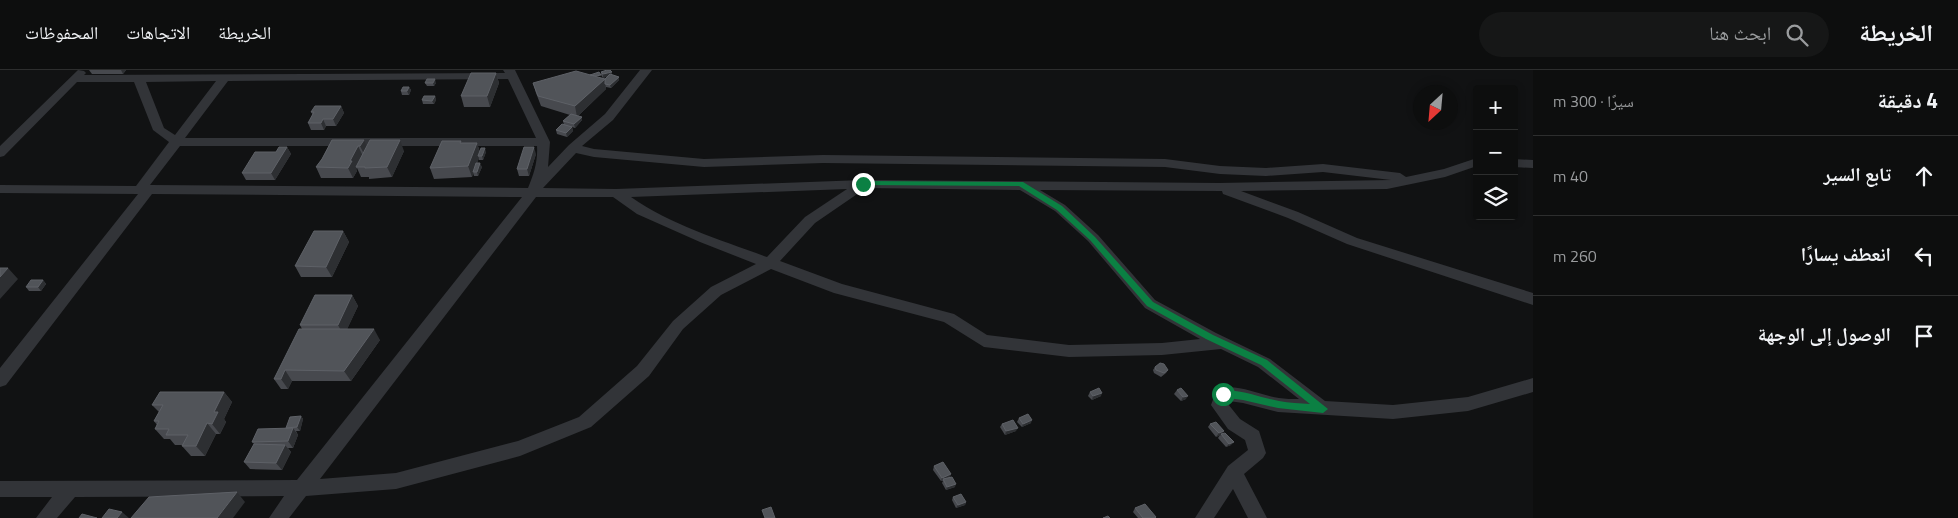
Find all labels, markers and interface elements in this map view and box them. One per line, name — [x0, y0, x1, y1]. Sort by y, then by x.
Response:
search box — [1479, 12, 1829, 57]
text: الخريطة — [1859, 14, 1933, 50]
text: ابحث هنا — [1709, 18, 1771, 47]
text: المحفوظات — [25, 19, 98, 46]
text: الاتجاهات — [126, 19, 190, 46]
text: الخريطة — [218, 19, 271, 46]
icon: search — [1783, 21, 1811, 49]
text: 4 دقيقة — [1878, 84, 1938, 116]
north arrow — [1413, 85, 1458, 130]
map controls — [1473, 85, 1518, 220]
button: + — [1473, 85, 1518, 130]
text: سيرًا · 300 m — [1553, 89, 1634, 113]
button: − — [1473, 130, 1518, 175]
text: تابع السير — [1823, 159, 1891, 188]
icon: ahead — [1910, 162, 1938, 190]
text: 40 m — [1553, 164, 1588, 188]
route end — [852, 173, 875, 196]
button: layers — [1473, 175, 1518, 220]
text: انعطف يسارًا — [1801, 239, 1891, 268]
icon: left — [1910, 242, 1938, 270]
text: 260 m — [1553, 244, 1597, 268]
text: الوصول إلى الوجهة — [1758, 319, 1891, 348]
icon: arrive — [1910, 322, 1938, 350]
route start — [1212, 383, 1235, 406]

